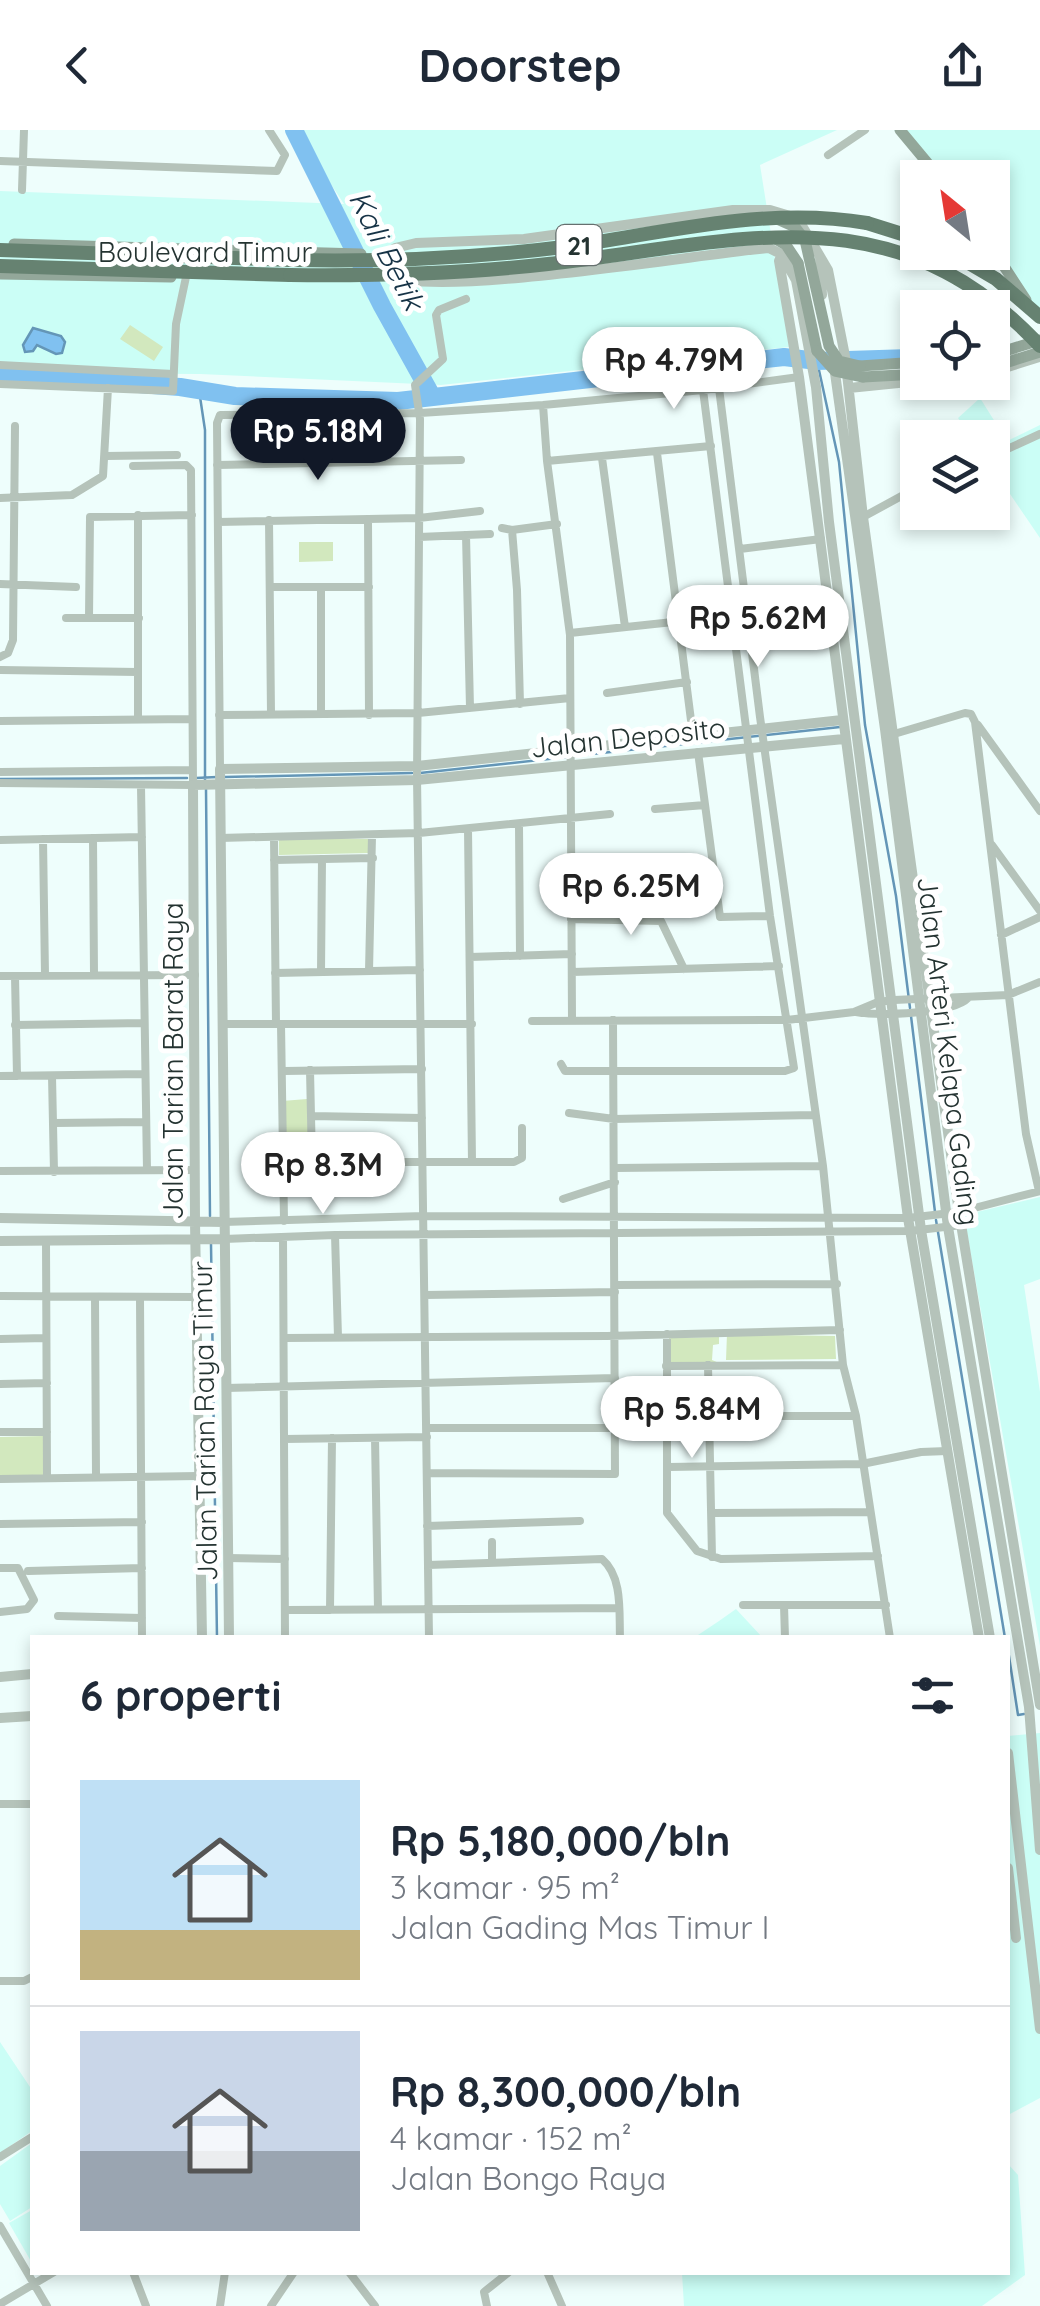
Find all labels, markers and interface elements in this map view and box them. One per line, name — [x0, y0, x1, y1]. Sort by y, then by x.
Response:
text: Doorstep — [419, 37, 621, 93]
icon: back — [50, 38, 105, 93]
icon: share — [935, 38, 990, 93]
north arrow — [900, 160, 1010, 270]
map controls — [900, 160, 1010, 530]
water label: Kali Betik — [341, 184, 435, 319]
road number: 21 — [556, 225, 602, 265]
street label: Boulevard Timur — [98, 234, 312, 269]
button: locate — [900, 290, 1010, 400]
pin: Rp 4.79M — [571, 327, 777, 412]
text: Rp 4.79M — [604, 339, 744, 379]
pin: Rp 5.18M — [215, 398, 421, 483]
text: Rp 5.18M — [253, 410, 383, 450]
button: layers — [900, 420, 1010, 530]
pin: Rp 5.62M — [655, 585, 861, 670]
text: Rp 5.62M — [689, 597, 827, 637]
street label: Jalan Deposito — [529, 709, 727, 765]
pin: Rp 6.25M — [528, 853, 734, 938]
text: Rp 6.25M — [561, 865, 701, 905]
street label: Jalan Arteri Kelapa Gading — [910, 875, 988, 1227]
street label: Jalan Tarian Barat Raya — [155, 902, 190, 1220]
pin: Rp 8.3M — [231, 1132, 415, 1217]
text: Rp 8.3M — [263, 1144, 383, 1184]
street label: Jalan Tarian Raya Timur — [184, 1260, 224, 1581]
pin: Rp 5.84M — [589, 1376, 795, 1461]
text: Rp 5.84M — [623, 1388, 761, 1428]
icon: filters — [905, 1668, 960, 1723]
text: 6 properti — [80, 1669, 281, 1722]
text: Rp 5,180,000/bln — [390, 1814, 730, 1867]
icon: home — [160, 1820, 280, 1940]
text: 3 kamar · 95 m² — [390, 1867, 620, 1907]
text: Jalan Gading Mas Timur I — [390, 1907, 769, 1947]
text: Rp 8,300,000/bln — [390, 2065, 741, 2118]
icon: home — [160, 2071, 280, 2191]
text: 4 kamar · 152 m² — [390, 2118, 632, 2158]
text: Jalan Bongo Raya — [390, 2158, 666, 2198]

